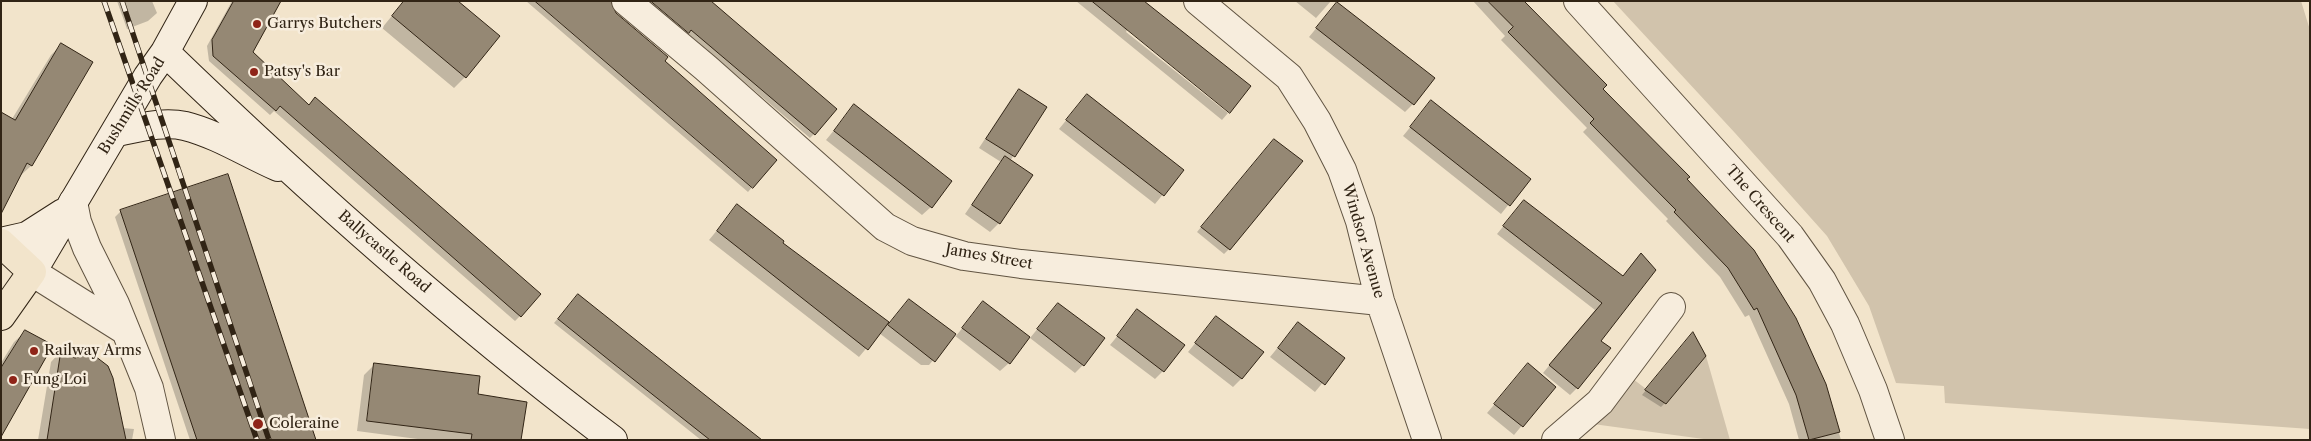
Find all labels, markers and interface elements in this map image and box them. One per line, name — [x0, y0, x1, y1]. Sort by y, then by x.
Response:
place label: Garrys Butchers — [267, 15, 382, 33]
marker: Garrys Butchers — [251, 18, 263, 30]
street label: Bushmills Road — [95, 54, 169, 158]
place label: Patsy's Bar — [264, 63, 340, 81]
marker: Patsy's Bar — [248, 66, 260, 78]
street label: The Crescent — [1722, 162, 1798, 246]
street label: Windsor Avenue — [1338, 181, 1388, 301]
street label: Ballycastle Road — [334, 207, 434, 297]
street label: James Street — [944, 240, 1034, 274]
place label: Railway Arms — [44, 342, 142, 360]
marker: Railway Arms — [28, 345, 40, 357]
place label: Fung Loi — [23, 371, 87, 389]
marker: Fung Loi — [7, 374, 19, 386]
place label: Coleraine — [269, 415, 339, 433]
marker: Coleraine — [251, 417, 265, 431]

